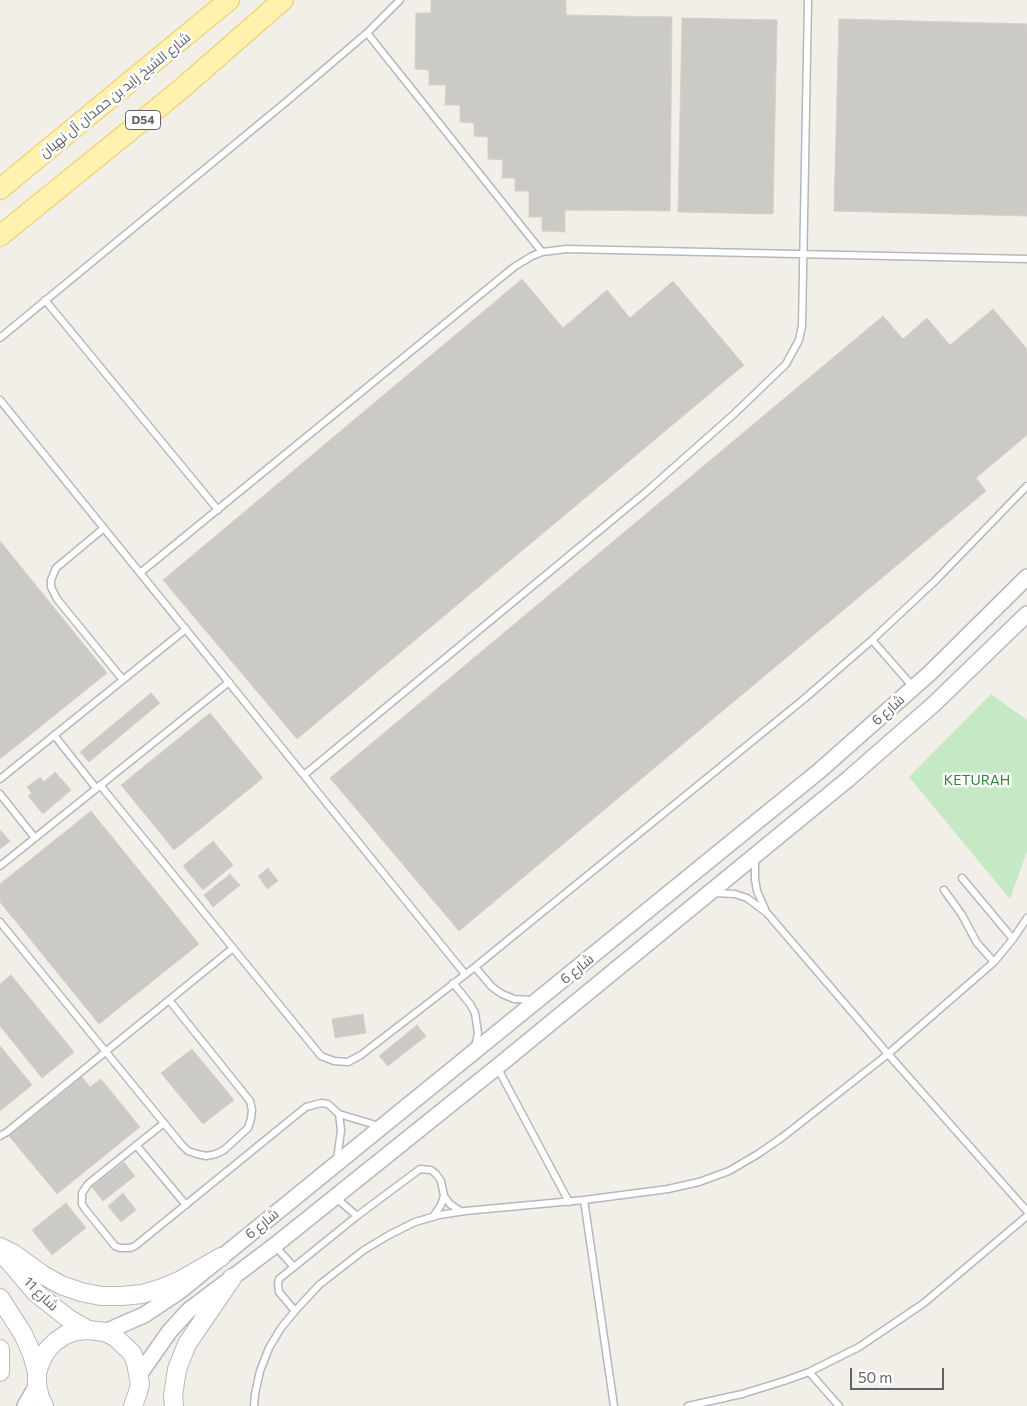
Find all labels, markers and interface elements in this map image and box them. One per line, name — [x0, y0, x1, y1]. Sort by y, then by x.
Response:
street label: شارع الشيخ زايد بن حمدان آل نهيان — [36, 29, 194, 161]
road number: D54 — [126, 110, 160, 130]
street label: شارع 6 — [868, 691, 908, 729]
park label: KETURAH — [944, 772, 1010, 788]
street label: شارع 6 — [557, 950, 597, 988]
street label: شارع 6 — [242, 1205, 282, 1243]
street label: شارع 11 — [20, 1273, 62, 1315]
scale bar — [852, 1358, 946, 1390]
text: 50 m — [858, 1368, 892, 1386]

